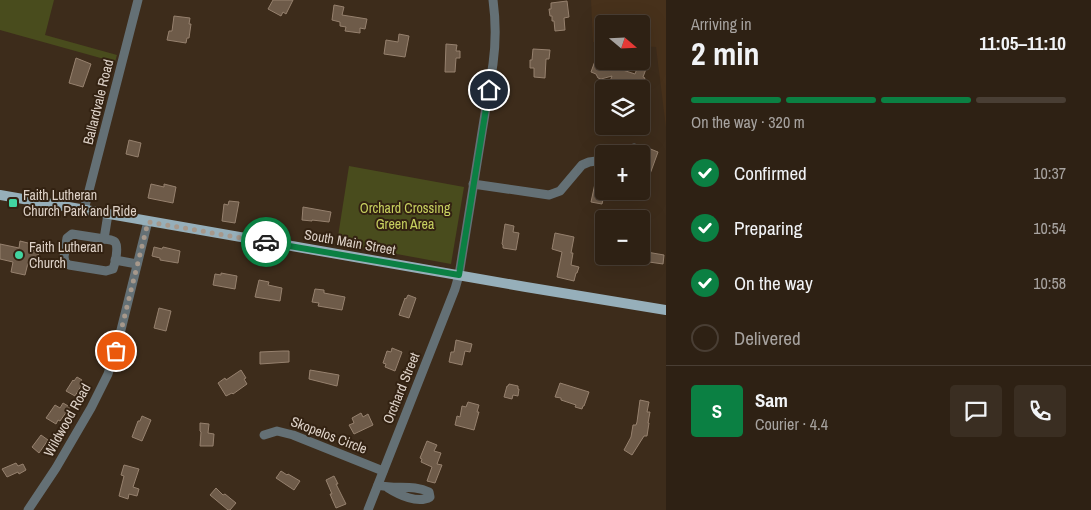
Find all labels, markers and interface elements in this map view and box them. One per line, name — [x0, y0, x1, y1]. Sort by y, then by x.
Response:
text: Arriving in — [691, 13, 752, 35]
north arrow — [595, 15, 650, 70]
map controls — [595, 15, 650, 265]
text: 11:05–11:10 — [979, 30, 1066, 56]
text: 2 min — [691, 32, 760, 75]
street label: Ballardvale Road — [79, 57, 117, 147]
pin — [468, 69, 510, 111]
icon: home — [475, 76, 503, 104]
button: layers — [595, 80, 650, 135]
text: On the way · 320 m — [691, 111, 805, 133]
button: + — [595, 145, 650, 200]
icon: check — [691, 159, 719, 187]
text: Confirmed — [734, 160, 807, 186]
text: 10:37 — [1033, 162, 1066, 184]
place label: Faith Lutheran Church Park and Ride — [23, 186, 137, 220]
marker: Faith Lutheran Church Park and Ride — [7, 197, 19, 209]
park label: Orchard Crossing Green Area — [360, 199, 451, 233]
button: − — [595, 210, 650, 265]
icon: check — [691, 214, 719, 242]
text: Preparing — [734, 215, 802, 241]
courier — [241, 217, 291, 267]
text: 10:54 — [1033, 217, 1066, 239]
street label: South Main Street — [303, 225, 397, 259]
icon: car — [252, 228, 280, 256]
place label: Faith Lutheran Church — [29, 238, 103, 272]
marker: Faith Lutheran Church — [13, 249, 25, 261]
icon: check — [691, 269, 719, 297]
text: On the way — [734, 270, 813, 296]
text: 10:58 — [1033, 272, 1066, 294]
text: Delivered — [734, 325, 801, 351]
pin — [95, 330, 137, 372]
icon: bag — [102, 337, 130, 365]
street label: Orchard Street — [379, 350, 423, 426]
street label: Wildwood Road — [39, 380, 95, 460]
button: chat — [950, 385, 1002, 437]
button: phone — [1014, 385, 1066, 437]
text: Sam — [755, 387, 788, 413]
text: S — [712, 398, 722, 424]
street label: Skopelos Circle — [288, 412, 370, 458]
text: Courier · 4.4 — [755, 413, 828, 435]

